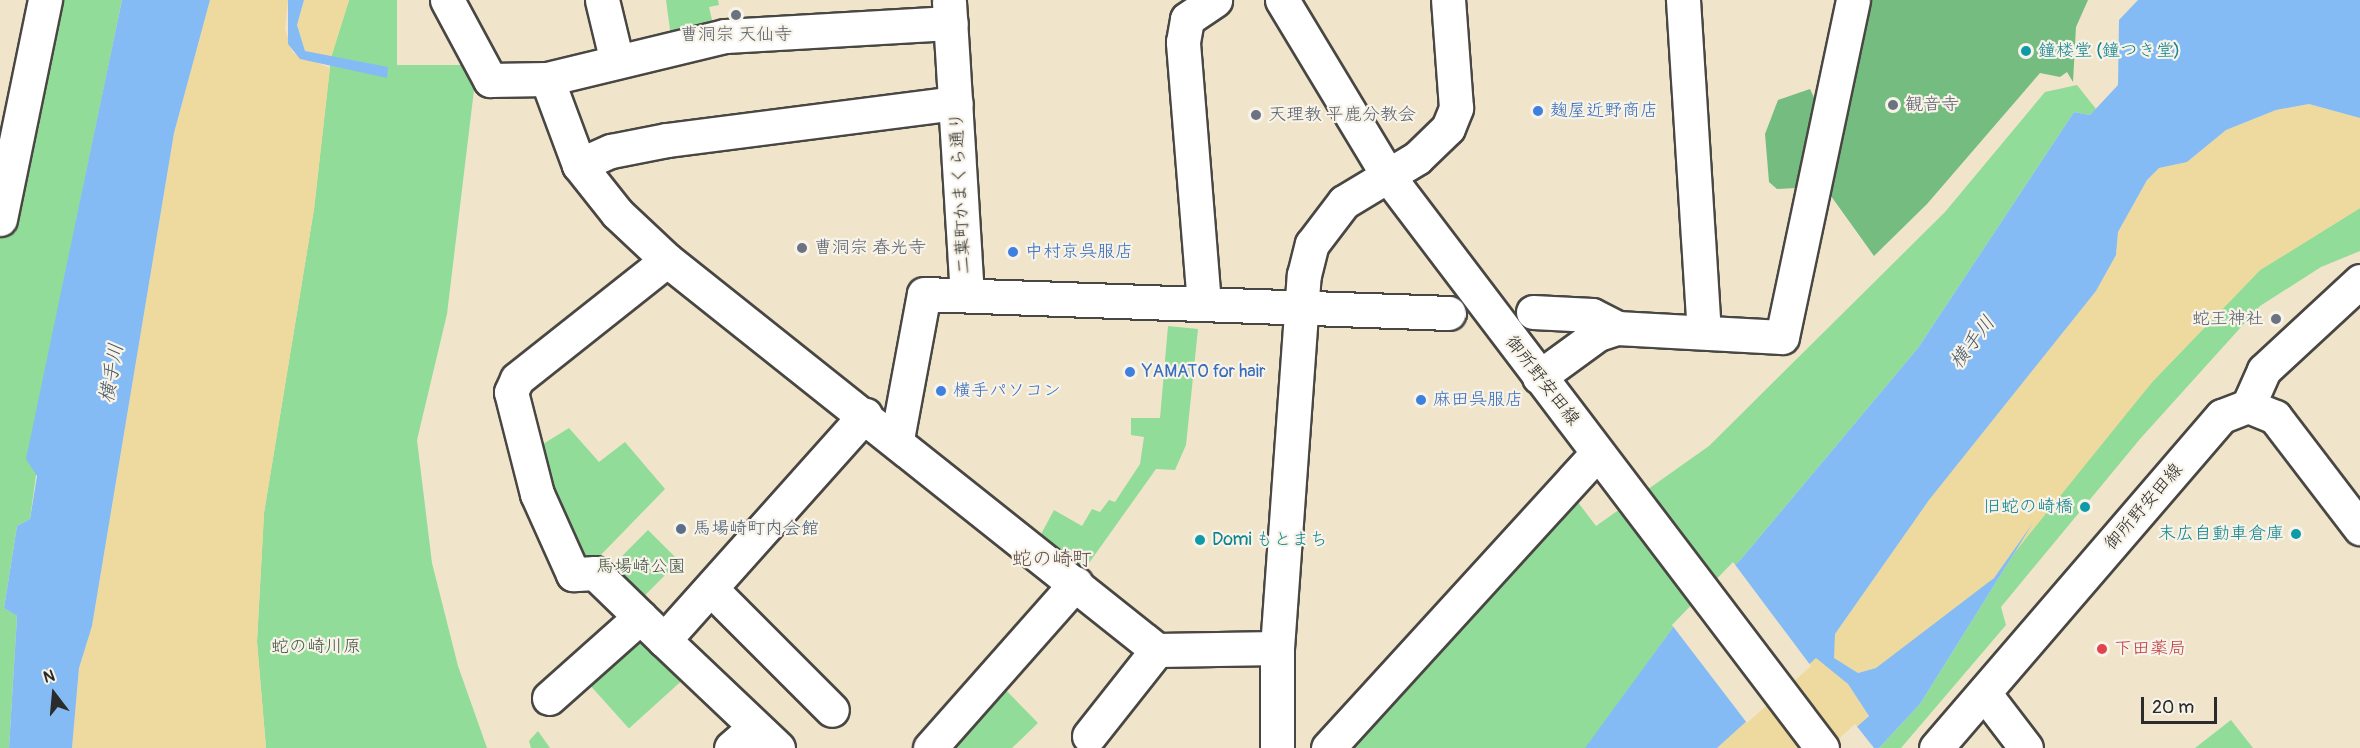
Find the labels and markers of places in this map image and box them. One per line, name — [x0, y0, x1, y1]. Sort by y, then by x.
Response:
marker: 曹洞宗 天仙寺 — [729, 8, 743, 22]
place label: 曹洞宗 天仙寺 — [680, 24, 792, 46]
place label: 鐘楼堂 (鐘つき堂) — [2038, 40, 2180, 62]
marker: 鐘楼堂 (鐘つき堂) — [2019, 44, 2033, 58]
place label: 観音寺 — [1905, 94, 1959, 116]
marker: 観音寺 — [1886, 98, 1900, 112]
place label: 麹屋近野商店 — [1550, 100, 1658, 122]
place label: 天理教 平鹿分教会 — [1268, 104, 1416, 126]
marker: 麹屋近野商店 — [1531, 104, 1545, 118]
marker: 天理教 平鹿分教会 — [1249, 108, 1263, 122]
place label: 曹洞宗 春光寺 — [814, 237, 926, 259]
marker: 曹洞宗 春光寺 — [795, 241, 809, 255]
place label: 中村京呉服店 — [1025, 241, 1133, 263]
marker: 中村京呉服店 — [1006, 245, 1020, 259]
place label: 蛇王神社 — [2192, 308, 2264, 330]
marker: 蛇王神社 — [2269, 312, 2283, 326]
place label: YAMATO for hair — [1142, 361, 1265, 383]
marker: YAMATO for hair — [1123, 365, 1137, 379]
place label: 横手パソコン — [953, 380, 1061, 402]
marker: 横手パソコン — [934, 384, 948, 398]
place label: 麻田呉服店 — [1433, 389, 1523, 411]
marker: 麻田呉服店 — [1414, 393, 1428, 407]
place label: 旧蛇の崎橋 — [1983, 496, 2073, 518]
marker: 旧蛇の崎橋 — [2078, 500, 2092, 514]
place label: 馬場崎町内会館 — [693, 518, 819, 540]
marker: 馬場崎町内会館 — [674, 522, 688, 536]
place label: 末広自動車倉庫 — [2158, 523, 2284, 545]
marker: 末広自動車倉庫 — [2289, 527, 2303, 541]
place label: Domi もとまち — [1212, 529, 1328, 551]
marker: Domi もとまち — [1193, 533, 1207, 547]
place label: 下田薬局 — [2114, 638, 2186, 660]
marker: 下田薬局 — [2095, 642, 2109, 656]

